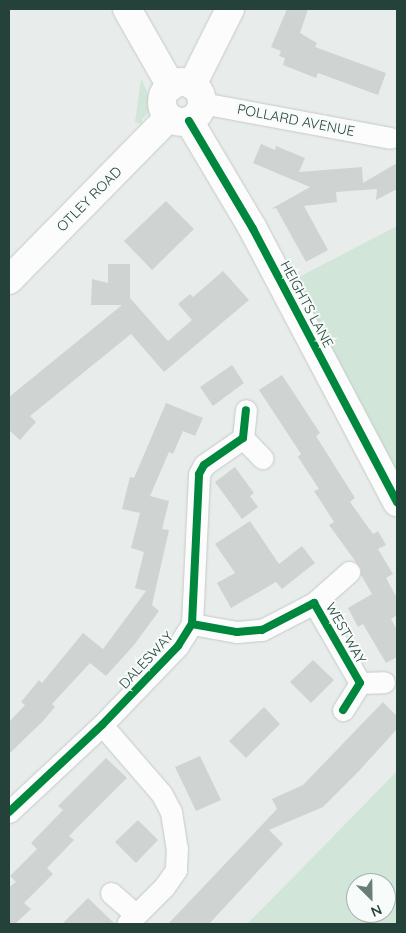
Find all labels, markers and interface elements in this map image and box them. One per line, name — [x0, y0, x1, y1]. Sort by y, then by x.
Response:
street label: POLLARD AVENUE — [236, 100, 356, 140]
street label: OTLEY ROAD — [53, 163, 125, 235]
street label: HEIGHTS LANE — [277, 258, 337, 350]
street label: WESTWAY — [322, 599, 370, 667]
street label: DALESWAY — [115, 628, 177, 692]
north arrow — [346, 873, 396, 923]
text: N — [368, 901, 385, 921]

